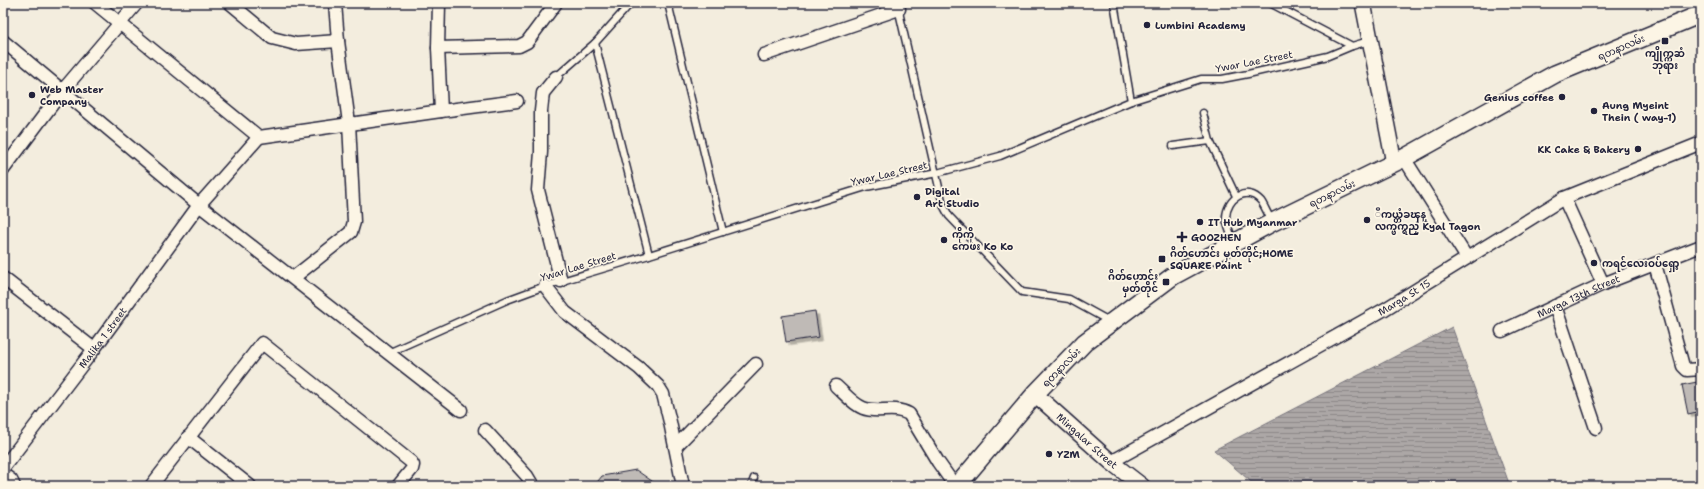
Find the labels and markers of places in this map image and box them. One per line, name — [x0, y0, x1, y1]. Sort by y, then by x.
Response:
place label: Lumbini Academy — [1155, 19, 1246, 32]
marker: Lumbini Academy — [1142, 20, 1152, 30]
marker: ကျိုက္ကဆံ ဘုရား — [1660, 36, 1670, 46]
place label: ကျိုက္ကဆံ ဘုရား — [1645, 46, 1685, 75]
place label: Web Master Company — [40, 83, 104, 108]
marker: Web Master Company — [27, 90, 37, 100]
place label: Genius coffee — [1484, 91, 1554, 104]
marker: Genius coffee — [1557, 92, 1567, 102]
place label: Aung Myeint Thein ( way-1) — [1602, 99, 1676, 124]
marker: Aung Myeint Thein ( way-1) — [1589, 106, 1599, 116]
place label: KK Cake & Bakery — [1537, 143, 1630, 156]
marker: KK Cake & Bakery — [1633, 144, 1643, 154]
place label: Digital Art Studio — [925, 185, 980, 210]
marker: Digital Art Studio — [912, 192, 922, 202]
place label: ဳကယ္တံခၾန္ လက္ဖက္ရည္ Kyal Tagon — [1375, 207, 1481, 235]
marker: ဳကယ္တံခၾန္ လက္ဖက္ရည္ Kyal Tagon — [1362, 215, 1372, 225]
place label: IT Hub Myanmar — [1208, 216, 1298, 229]
marker: IT Hub Myanmar — [1195, 217, 1205, 227]
place label: ကိုကို ကေဖး Ko Ko — [952, 227, 1014, 253]
marker: GOOZHEN — [1176, 231, 1188, 243]
place label: GOOZHEN — [1191, 231, 1242, 244]
marker: ကိုကို ကေဖး Ko Ko — [939, 235, 949, 245]
place label: ဂိတ်ဟောင်း မှတ်တိုင်;HOME SQUARE Paint — [1170, 246, 1294, 272]
marker: ဂိတ်ဟောင်း မှတ်တိုင်;HOME SQUARE Paint — [1157, 254, 1167, 264]
place label: ကရင်လေးဝပ်ရှော့ — [1602, 256, 1679, 273]
marker: ကရင်လေးဝပ်ရှော့ — [1589, 258, 1599, 268]
place label: ဂိတ်ဟောင်း မှတ်တိုင် — [1108, 269, 1158, 298]
marker: ဂိတ်ဟောင်း မှတ်တိုင် — [1161, 277, 1171, 287]
place label: YZM — [1057, 448, 1081, 461]
marker: YZM — [1044, 449, 1054, 459]

